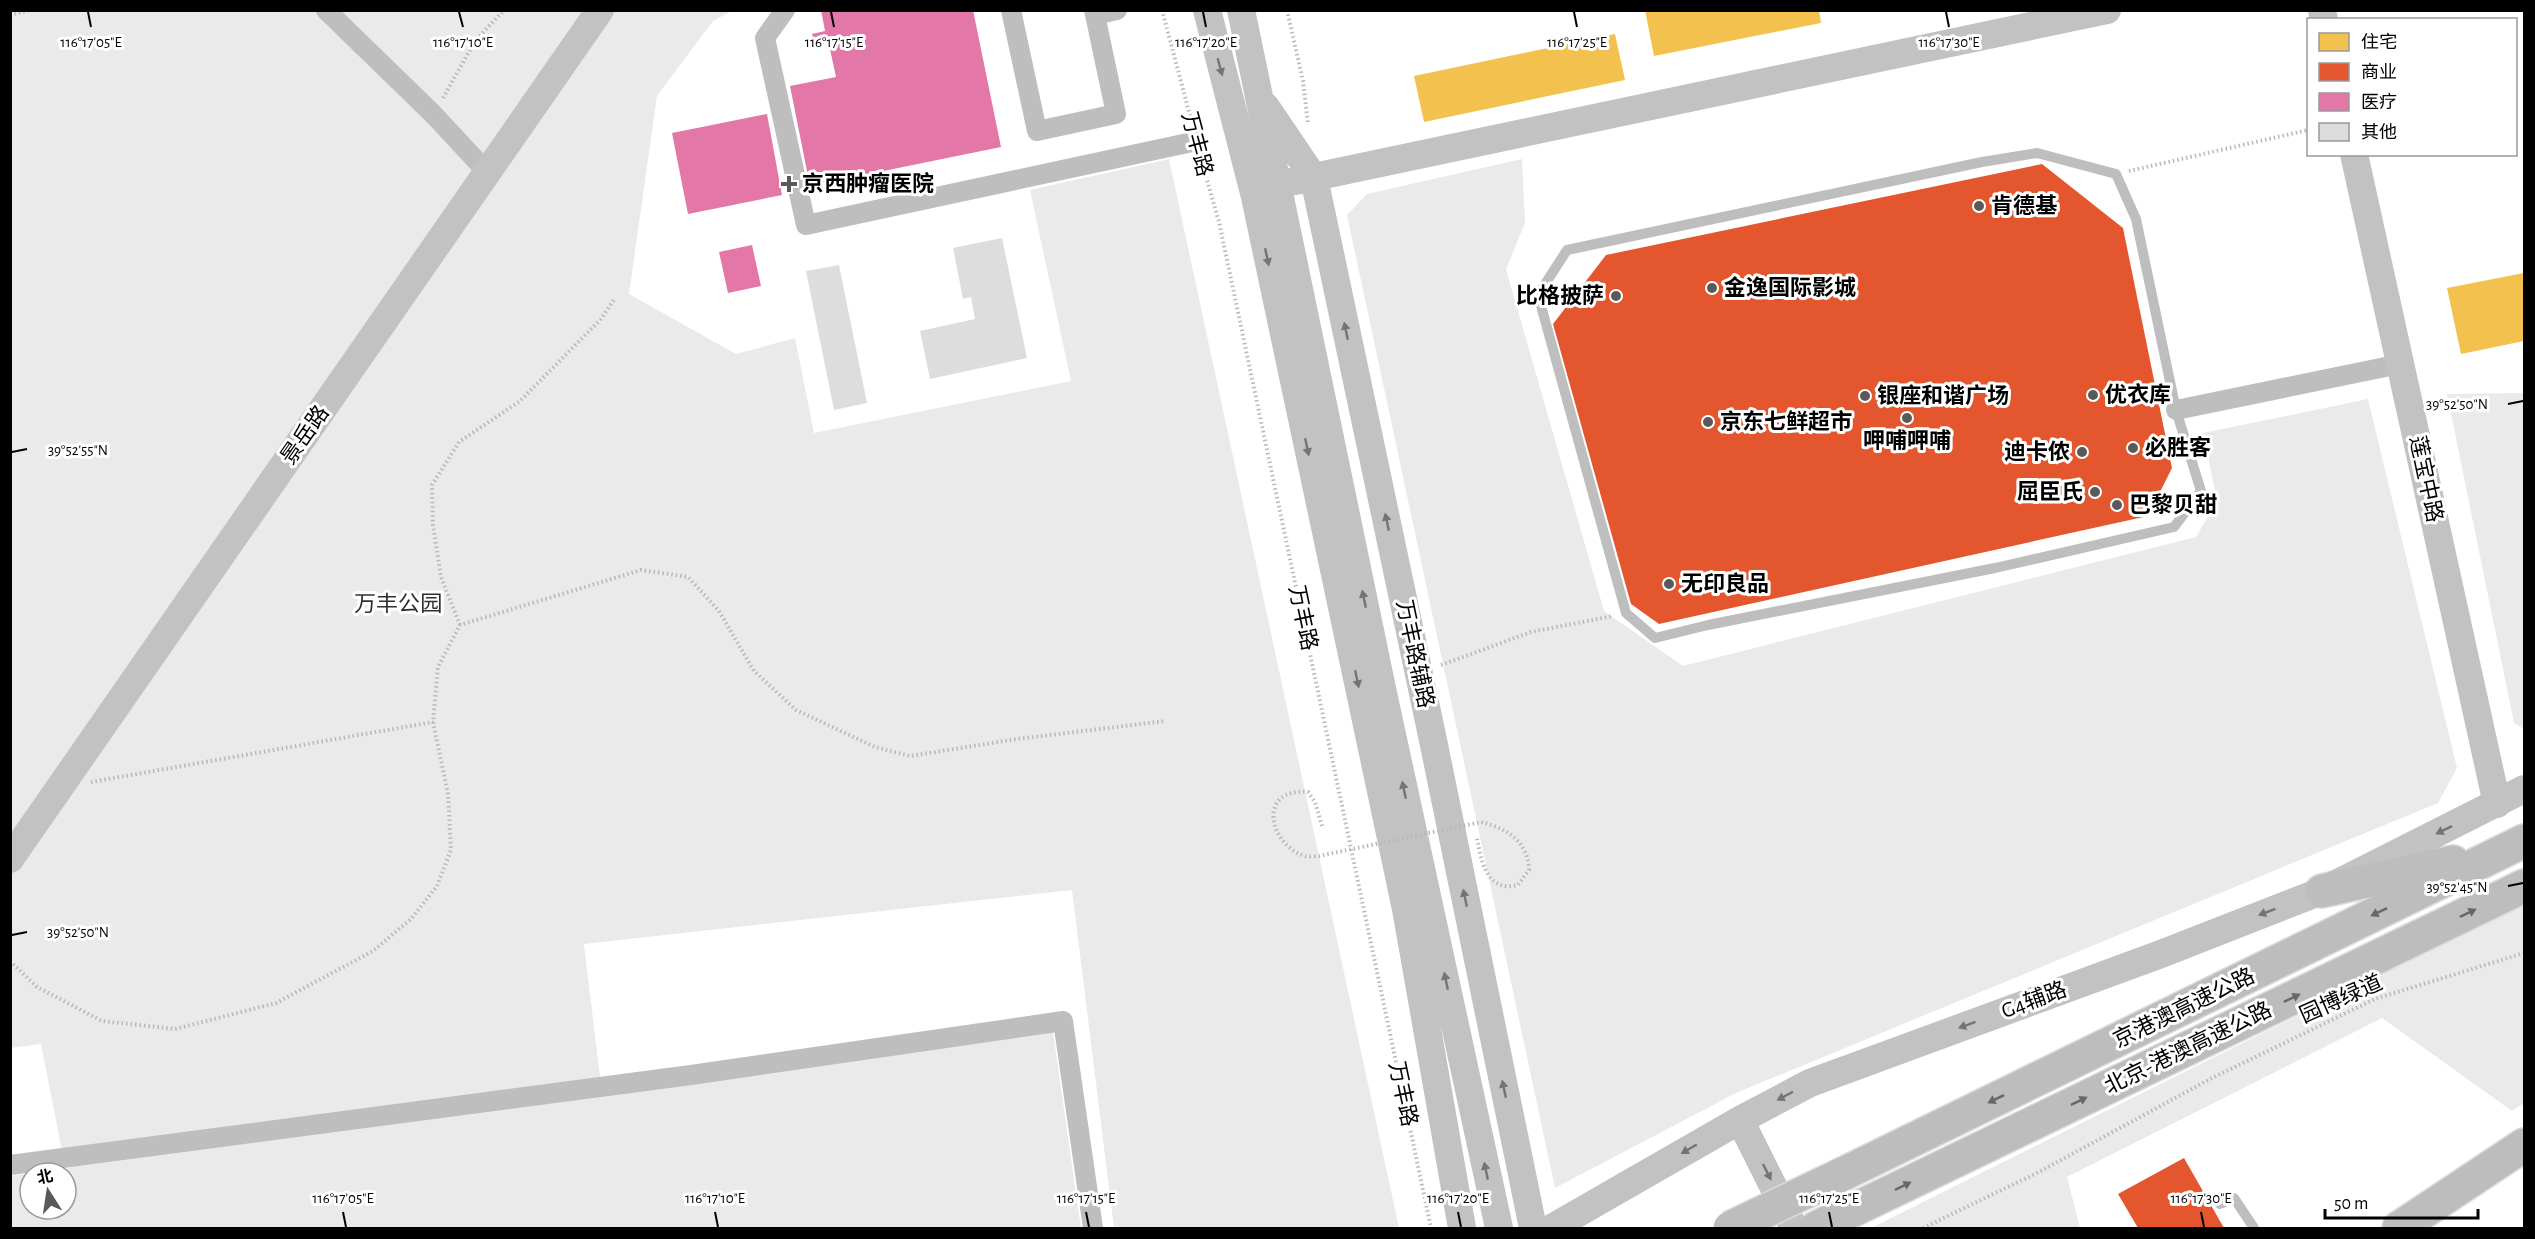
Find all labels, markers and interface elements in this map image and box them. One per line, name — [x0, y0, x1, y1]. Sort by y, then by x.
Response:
legend — [2307, 18, 2517, 156]
text: 住宅 — [2361, 32, 2397, 52]
text: 116°17'05"E — [60, 35, 122, 50]
text: 116°17'10"E — [433, 35, 493, 50]
text: 116°17'15"E — [805, 35, 863, 50]
text: 116°17'20"E — [1175, 35, 1237, 50]
text: 116°17'25"E — [1547, 35, 1607, 50]
text: 116°17'30"E — [1918, 35, 1980, 50]
one-way arrow — [1216, 59, 1225, 77]
text: 商业 — [2361, 62, 2397, 82]
text: 医疗 — [2361, 92, 2397, 112]
street label: 万丰路 — [1178, 109, 1217, 179]
text: 其他 — [2361, 122, 2397, 142]
place label: 京西肿瘤医院 — [802, 172, 934, 195]
marker: 京西肿瘤医院 — [780, 175, 798, 193]
place label: 肯德基 — [1991, 194, 2057, 217]
marker: 肯德基 — [1972, 199, 1986, 213]
one-way arrow — [1263, 247, 1272, 266]
place label: 金逸国际影城 — [1724, 276, 1856, 299]
marker: 金逸国际影城 — [1705, 281, 1719, 295]
place label: 比格披萨 — [1516, 284, 1604, 307]
marker: 比格披萨 — [1609, 289, 1623, 303]
one-way arrow — [1341, 322, 1351, 340]
place label: 优衣库 — [2105, 382, 2171, 406]
place label: 银座和谐广场 — [1877, 384, 2009, 407]
marker: 优衣库 — [2086, 388, 2100, 402]
marker: 银座和谐广场 — [1858, 389, 1872, 403]
text: 39°52'50"N — [2426, 397, 2488, 412]
street label: 景岳路 — [276, 401, 333, 468]
place label: 京东七鲜超市 — [1720, 410, 1852, 433]
marker: 呷哺呷哺 — [1900, 411, 1914, 425]
marker: 京东七鲜超市 — [1701, 415, 1715, 429]
place label: 呷哺呷哺 — [1863, 429, 1951, 452]
street label: 莲宝中路 — [2406, 433, 2447, 524]
place label: 必胜客 — [2145, 435, 2211, 459]
one-way arrow — [1303, 438, 1313, 457]
place label: 迪卡侬 — [2004, 440, 2070, 463]
marker: 必胜客 — [2126, 441, 2140, 455]
text: 39°52'55"N — [48, 443, 108, 458]
marker: 迪卡侬 — [2075, 445, 2089, 459]
place label: 屈臣氏 — [2017, 480, 2083, 503]
marker: 屈臣氏 — [2088, 485, 2102, 499]
place label: 巴黎贝甜 — [2129, 493, 2217, 516]
marker: 巴黎贝甜 — [2110, 498, 2124, 512]
one-way arrow — [1382, 512, 1391, 531]
place label: 无印良品 — [1681, 572, 1769, 595]
marker: 无印良品 — [1662, 577, 1676, 591]
street label: 万丰路 — [1285, 583, 1322, 653]
one-way arrow — [1358, 590, 1368, 609]
park label: 万丰公园 — [354, 592, 442, 615]
street label: 万丰路辅路 — [1393, 598, 1438, 710]
one-way arrow — [1352, 670, 1362, 689]
one-way arrow — [1399, 781, 1409, 799]
one-way arrow — [2436, 825, 2453, 835]
text: 39°52'45"N — [2426, 880, 2488, 895]
one-way arrow — [1460, 888, 1469, 907]
one-way arrow — [2370, 907, 2388, 917]
one-way arrow — [2258, 908, 2276, 918]
one-way arrow — [2459, 908, 2477, 918]
text: 39°52'50"N — [47, 925, 109, 940]
street label: 京港澳高速公路 — [2110, 963, 2258, 1052]
street label: 园博绿道 — [2296, 970, 2386, 1027]
one-way arrow — [1441, 971, 1450, 990]
street label: G4辅路 — [1998, 977, 2070, 1022]
one-way arrow — [2284, 993, 2301, 1002]
street label: 北京-港澳高速公路 — [2101, 997, 2275, 1098]
one-way arrow — [1958, 1021, 1976, 1030]
street label: 万丰路 — [1385, 1059, 1422, 1129]
one-way arrow — [1499, 1080, 1509, 1098]
one-way arrow — [1777, 1091, 1794, 1101]
one-way arrow — [1987, 1094, 2004, 1104]
one-way arrow — [2071, 1096, 2088, 1105]
one-way arrow — [1680, 1144, 1697, 1154]
north arrow — [18, 1161, 78, 1221]
one-way arrow — [1481, 1162, 1491, 1181]
one-way arrow — [1762, 1163, 1772, 1180]
text: 北 — [35, 1167, 55, 1187]
one-way arrow — [1895, 1181, 1912, 1190]
scale bar — [2325, 1182, 2478, 1220]
text: 116°17'05"E — [312, 1191, 374, 1206]
text: 116°17'10"E — [685, 1191, 745, 1206]
text: 116°17'15"E — [1057, 1191, 1115, 1206]
text: 116°17'20"E — [1427, 1191, 1489, 1206]
text: 116°17'25"E — [1799, 1191, 1859, 1206]
text: 116°17'30"E — [2170, 1191, 2232, 1206]
text: 50 m — [2334, 1195, 2368, 1213]

